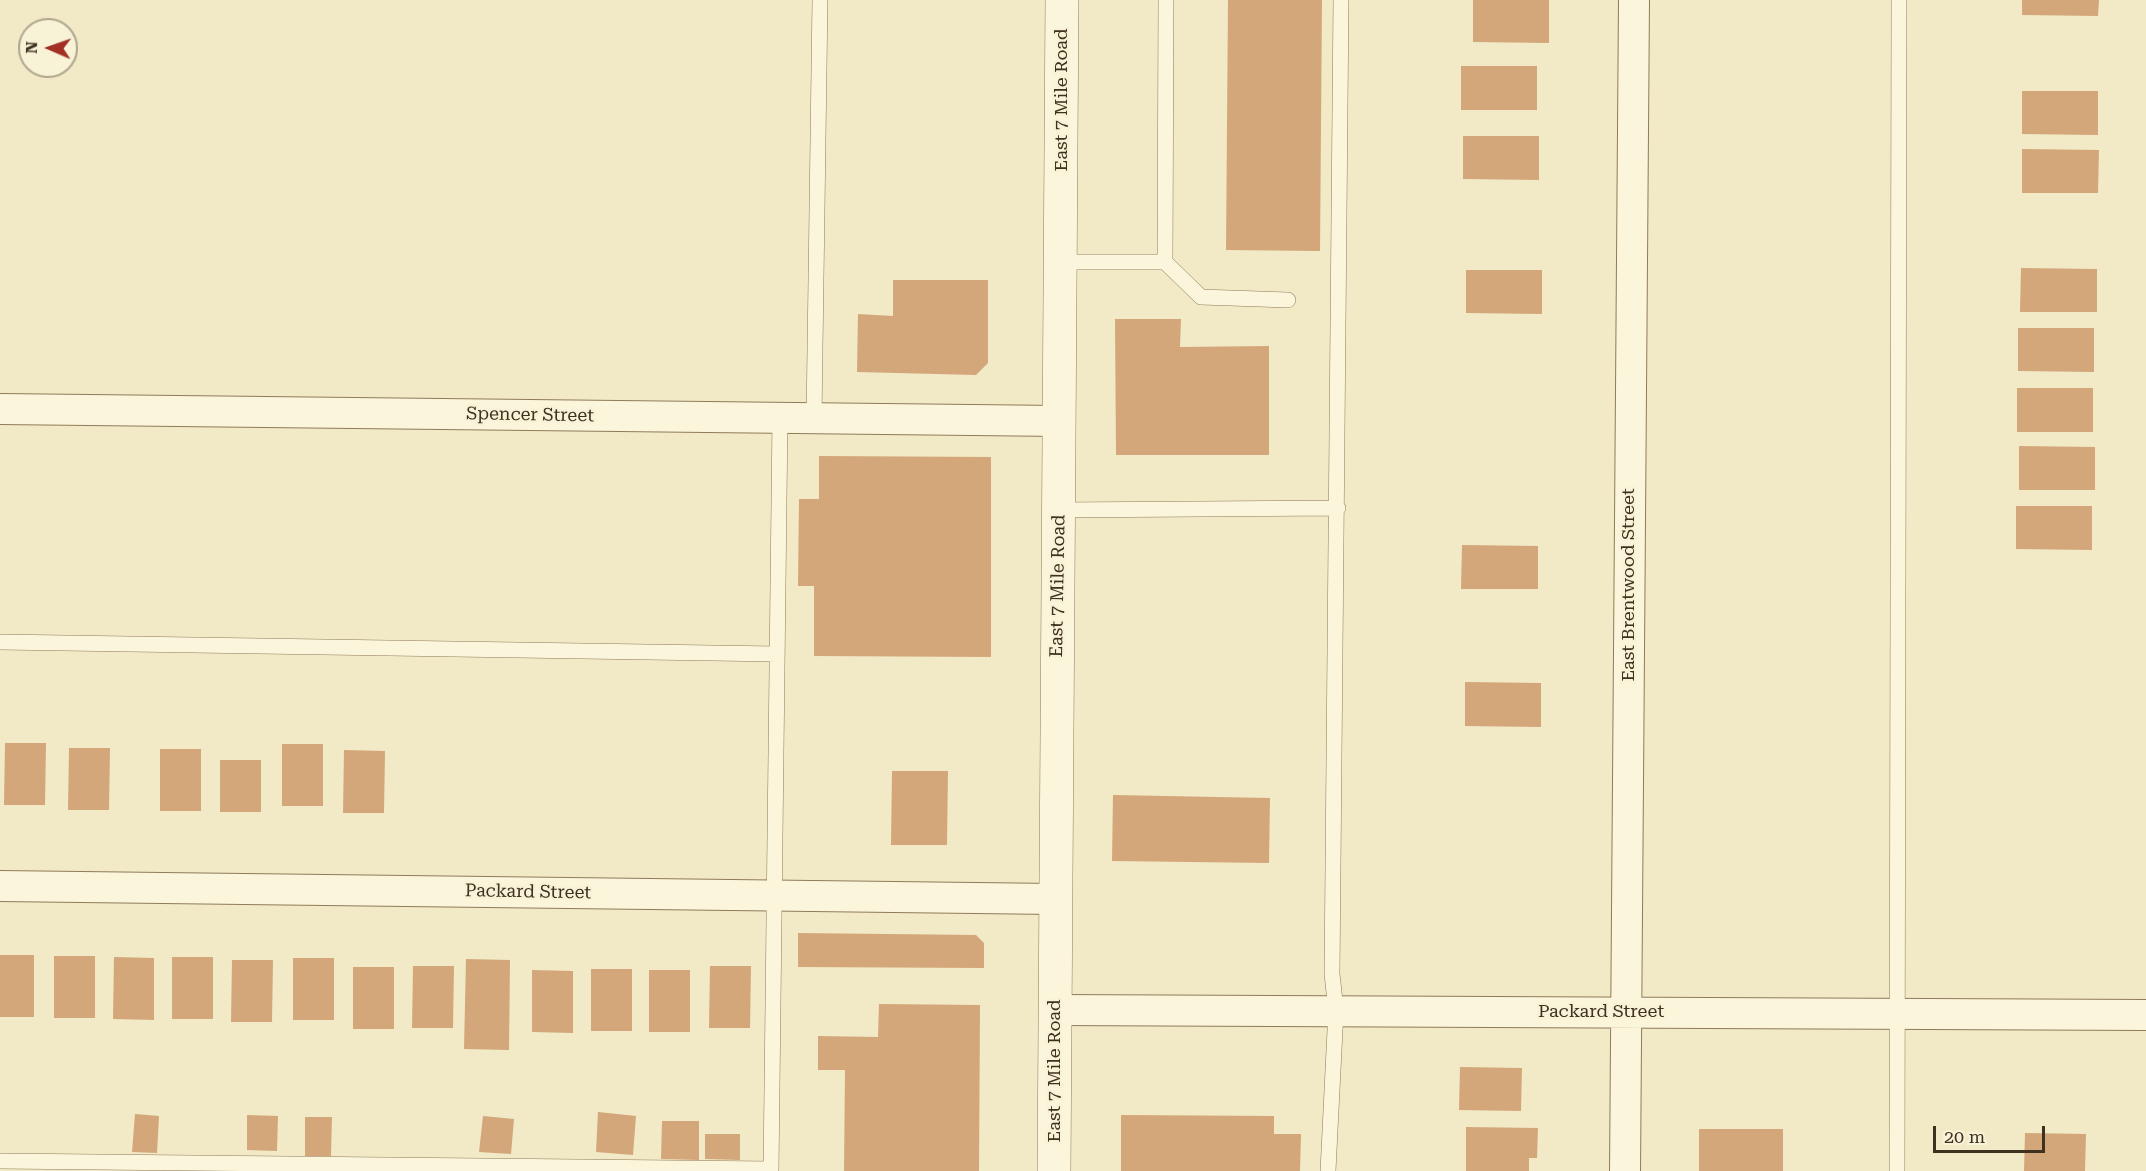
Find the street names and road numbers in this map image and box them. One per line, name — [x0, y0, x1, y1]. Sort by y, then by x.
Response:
street label: East 7 Mile Road — [1051, 29, 1073, 171]
street label: Spencer Street — [466, 403, 594, 427]
street label: East Brentwood Street — [1618, 488, 1640, 682]
street label: East 7 Mile Road — [1046, 514, 1070, 658]
street label: Packard Street — [465, 880, 591, 904]
street label: East 7 Mile Road — [1044, 1000, 1066, 1142]
street label: Packard Street — [1538, 1001, 1664, 1023]

